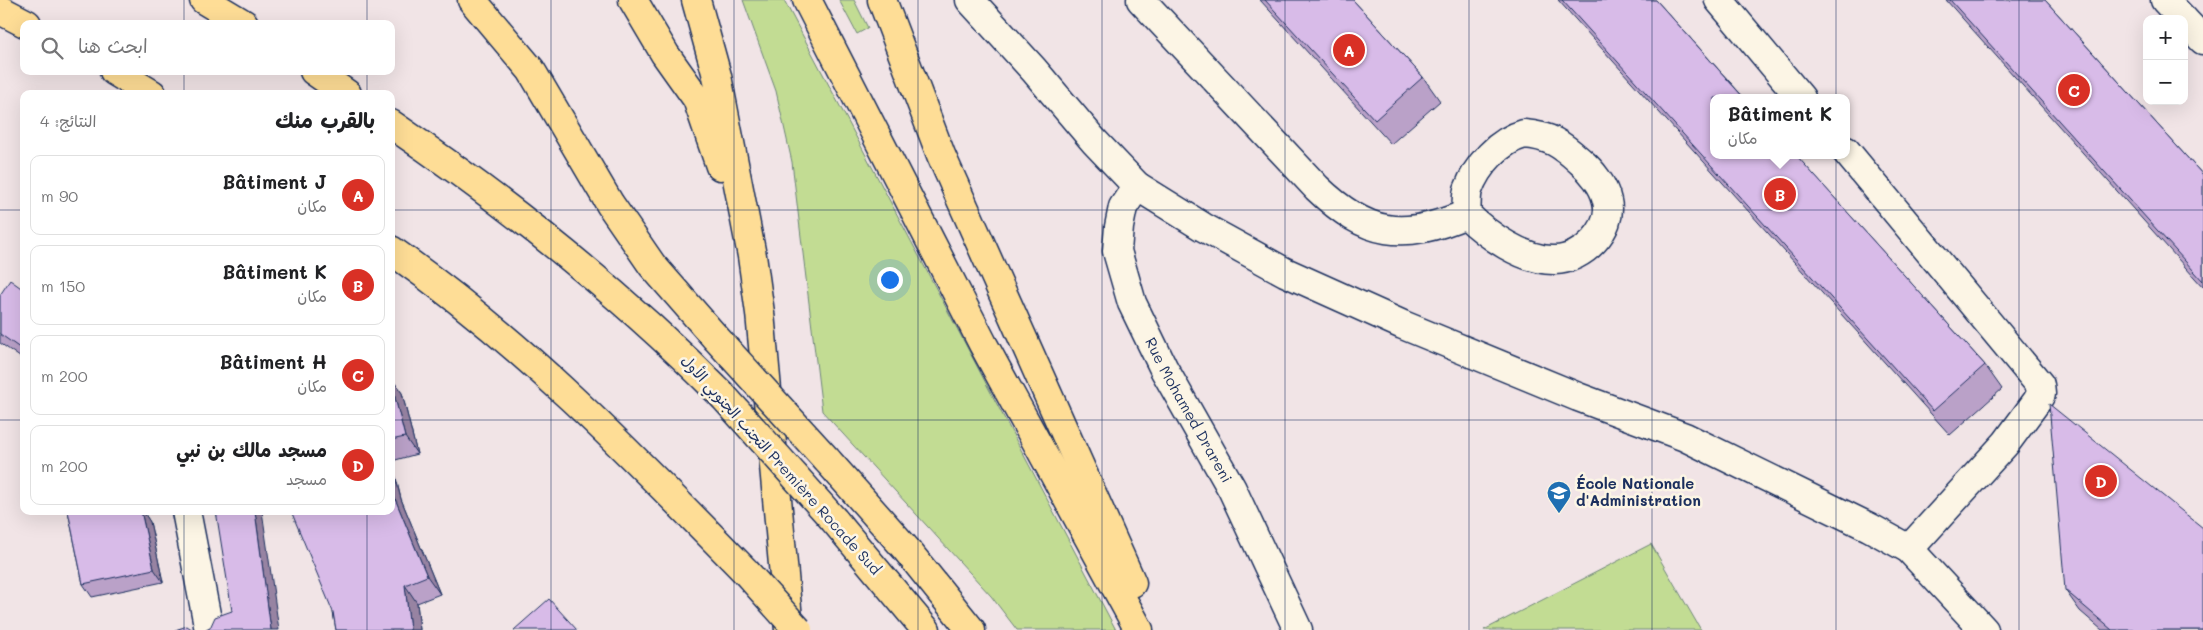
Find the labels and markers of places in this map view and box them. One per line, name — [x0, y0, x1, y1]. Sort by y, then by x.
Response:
pin: A — [1333, 31, 1365, 69]
pin: C — [2058, 71, 2090, 109]
pin: B — [1764, 175, 1796, 213]
pin: D — [2085, 462, 2117, 500]
place label: École Nationale d'Administration — [1576, 473, 1701, 510]
school or university icon: École Nationale d'Administration — [1546, 480, 1572, 514]

